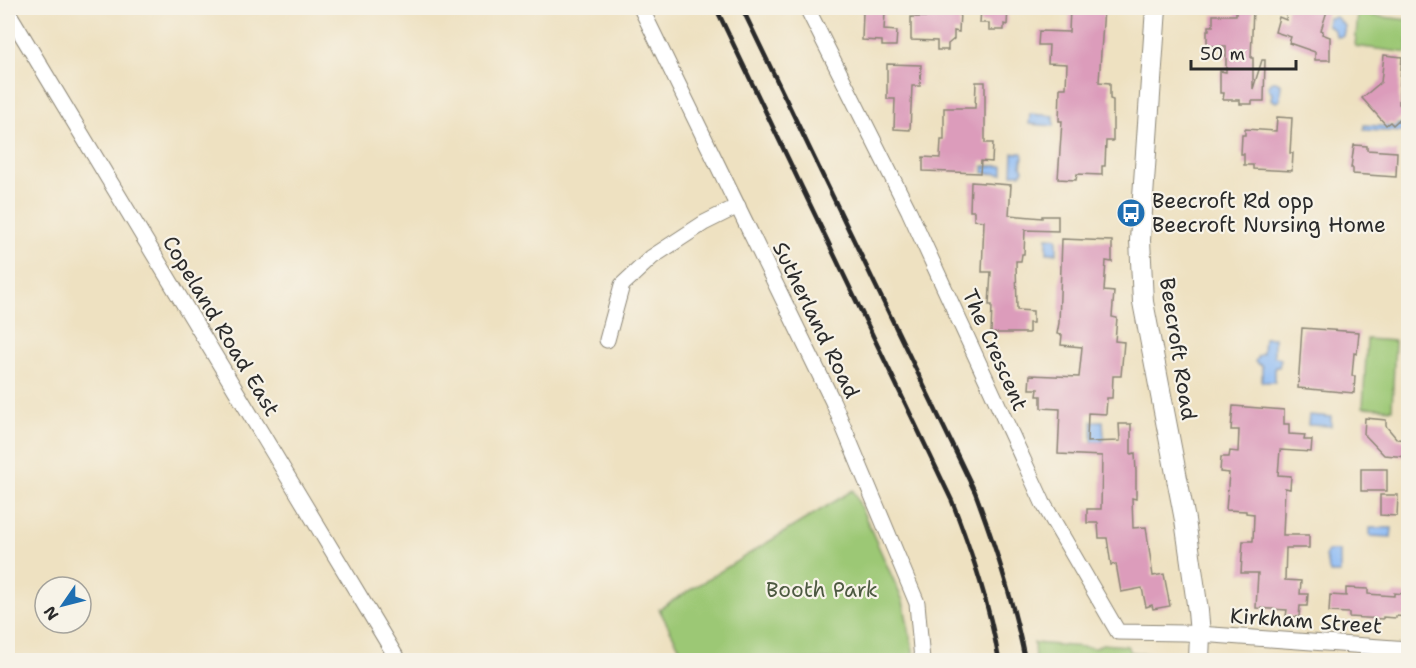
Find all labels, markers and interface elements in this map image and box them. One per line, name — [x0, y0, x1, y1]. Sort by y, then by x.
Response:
scale bar — [1191, 33, 1296, 71]
text: 50 m — [1200, 42, 1245, 66]
place label: Beecroft Rd opp Beecroft Nursing Home — [1152, 187, 1386, 239]
bus stop icon: Beecroft Rd opp Beecroft Nursing Home — [1115, 197, 1147, 229]
street label: Copeland Road East — [156, 230, 286, 422]
street label: Sutherland Road — [766, 237, 866, 403]
street label: Beecroft Road — [1153, 276, 1203, 422]
street label: The Crescent — [956, 285, 1034, 415]
north arrow — [33, 575, 93, 635]
park label: Booth Park — [766, 576, 878, 604]
text: N — [39, 602, 63, 625]
street label: Kirkham Street — [1229, 602, 1383, 640]

